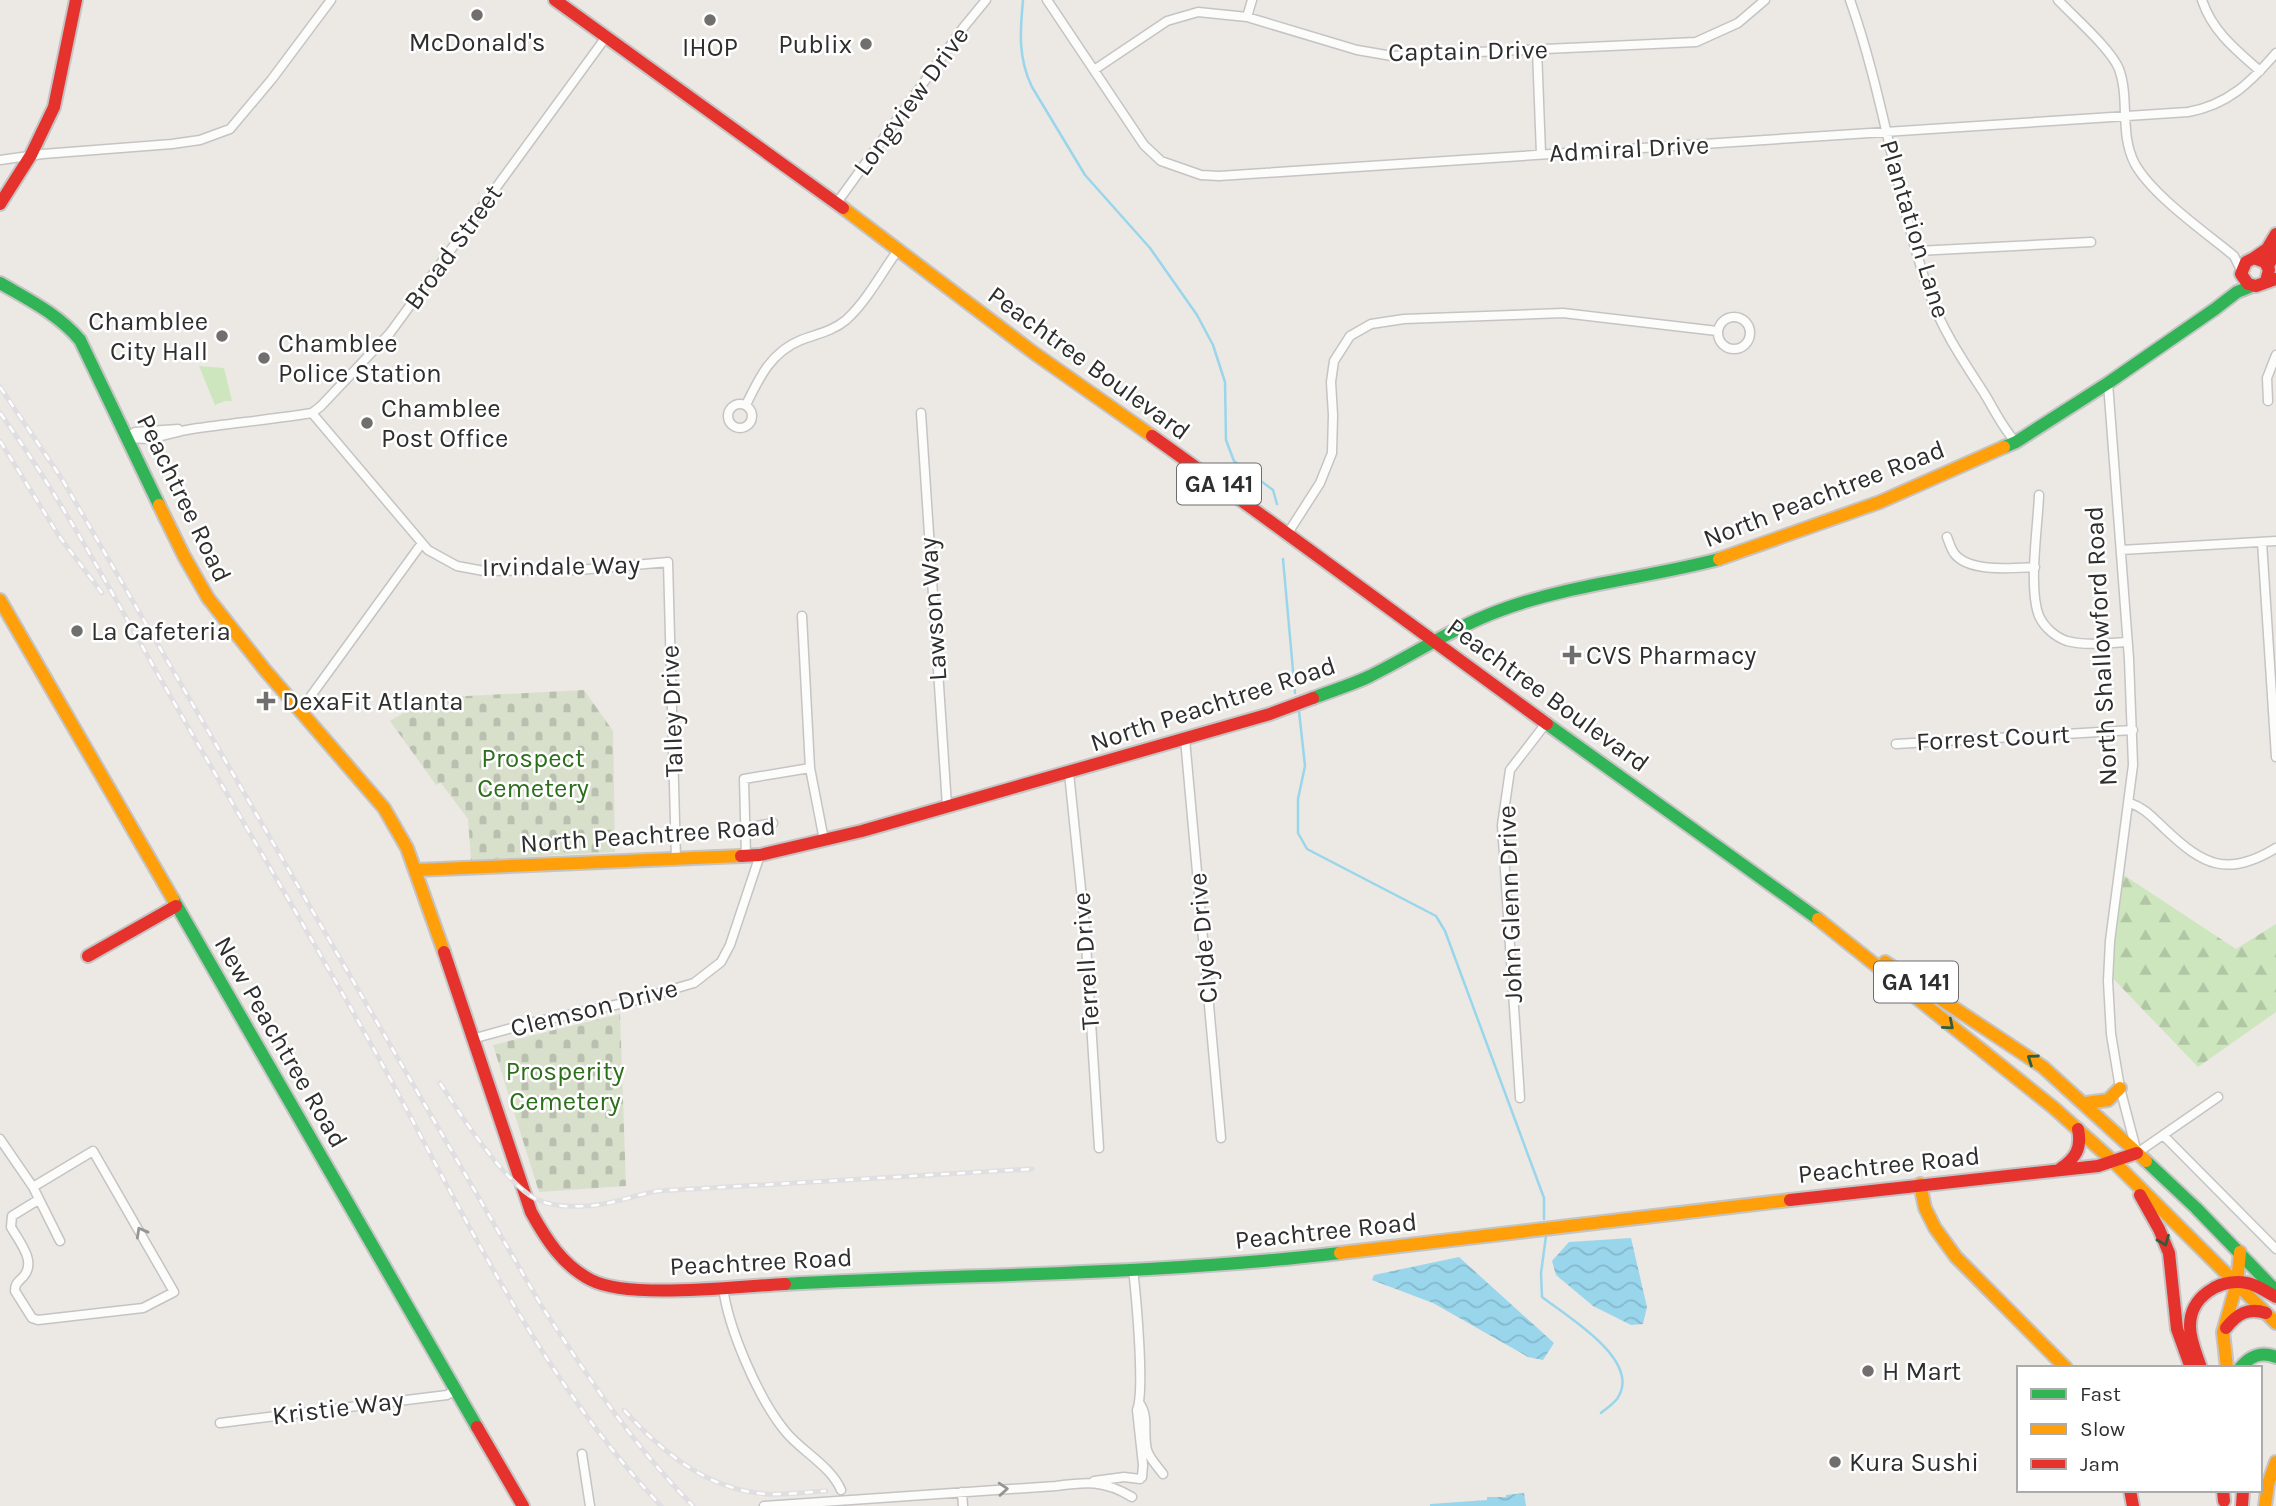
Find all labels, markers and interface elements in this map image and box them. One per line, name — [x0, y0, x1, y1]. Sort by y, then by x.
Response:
marker: McDonald's — [469, 7, 485, 23]
marker: IHOP — [702, 12, 718, 28]
street label: Longview Drive — [847, 20, 975, 182]
place label: McDonald's — [409, 27, 545, 58]
place label: Publix — [778, 29, 852, 60]
place label: IHOP — [682, 32, 738, 63]
street label: Captain Drive — [1388, 34, 1548, 68]
marker: Publix — [858, 36, 874, 52]
street label: Admiral Drive — [1548, 129, 1710, 169]
street label: Plantation Lane — [1873, 136, 1957, 322]
street label: Broad Street — [397, 178, 509, 316]
street label: Peachtree Boulevard — [982, 279, 1196, 447]
place label: Chamblee City Hall — [88, 306, 208, 367]
marker: Chamblee City Hall — [214, 328, 230, 344]
place label: Chamblee Police Station — [278, 328, 442, 389]
marker: Chamblee Police Station — [256, 350, 272, 366]
place label: Chamblee Post Office — [381, 393, 508, 454]
street label: Peachtree Road — [130, 409, 238, 587]
marker: Chamblee Post Office — [359, 415, 375, 431]
street label: North Peachtree Road — [1699, 434, 1949, 554]
road number: GA 141 — [1177, 463, 1261, 504]
street label: North Shallowford Road — [2078, 505, 2124, 787]
street label: Lawson Way — [913, 536, 953, 682]
street label: Irvindale Way — [481, 549, 641, 583]
street label: Peachtree Boulevard — [1441, 611, 1655, 779]
place label: La Cafeteria — [91, 616, 231, 647]
marker: La Cafeteria — [69, 623, 85, 639]
place label: CVS Pharmacy — [1586, 640, 1756, 671]
street label: Talley Drive — [654, 645, 690, 777]
marker: CVS Pharmacy — [1564, 647, 1580, 663]
street label: North Peachtree Road — [1086, 650, 1340, 758]
place label: DexaFit Atlanta — [282, 686, 464, 717]
marker: DexaFit Atlanta — [256, 691, 276, 711]
street label: Forrest Court — [1915, 718, 2071, 758]
park label: Prospect Cemetery — [477, 743, 589, 804]
street label: John Glenn Drive — [1491, 805, 1529, 1003]
street label: North Peachtree Road — [519, 811, 777, 859]
street label: Clyde Drive — [1182, 871, 1224, 1005]
street label: Terrell Drive — [1066, 891, 1106, 1031]
street label: New Peachtree Road — [208, 931, 354, 1153]
road number: GA 141 — [1874, 962, 1958, 1002]
street label: Clemson Drive — [507, 972, 681, 1044]
one-way arrow — [1941, 1017, 1954, 1029]
one-way arrow — [2027, 1055, 2040, 1067]
park label: Prosperity Cemetery — [505, 1056, 625, 1117]
street label: Peachtree Road — [1796, 1140, 1982, 1190]
street label: Peachtree Road — [1233, 1206, 1419, 1256]
one-way arrow — [136, 1227, 149, 1240]
one-way arrow — [2156, 1234, 2170, 1247]
street label: Peachtree Road — [669, 1242, 853, 1282]
place label: H Mart — [1882, 1356, 1961, 1387]
marker: H Mart — [1860, 1363, 1876, 1379]
legend — [2017, 1366, 2262, 1492]
text: Fast — [2080, 1382, 2121, 1406]
street label: Kristie Way — [270, 1385, 406, 1431]
text: Slow — [2080, 1417, 2125, 1441]
place label: Kura Sushi — [1849, 1447, 1979, 1478]
text: Jam — [2080, 1452, 2120, 1476]
marker: Kura Sushi — [1827, 1454, 1843, 1470]
one-way arrow — [998, 1482, 1009, 1497]

